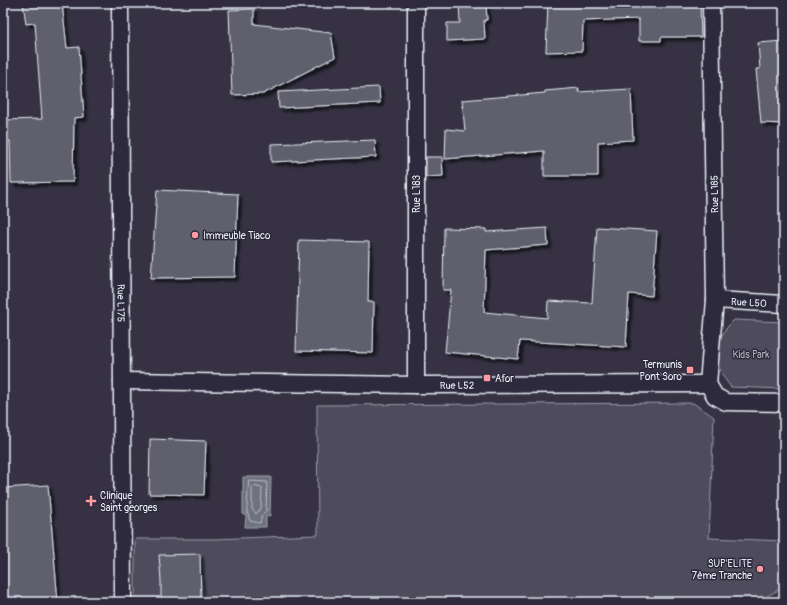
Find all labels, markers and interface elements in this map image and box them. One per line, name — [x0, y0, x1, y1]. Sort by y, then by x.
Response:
street label: Rue L183 — [411, 175, 423, 213]
street label: Rue L185 — [709, 175, 721, 213]
marker: Immeuble Tiaco — [190, 230, 200, 240]
place label: Immeuble Tiaco — [203, 230, 271, 242]
street label: Rue L175 — [114, 284, 127, 322]
street label: Rue L50 — [731, 296, 767, 310]
park label: Kids Park — [733, 349, 770, 361]
place label: Termunis Pont Soro — [640, 359, 683, 383]
marker: Termunis Pont Soro — [685, 365, 695, 375]
marker: Afor — [482, 373, 492, 383]
place label: Afor — [495, 373, 514, 385]
street label: Rue L52 — [440, 380, 475, 392]
place label: Clinique Saint georges — [100, 490, 158, 514]
marker: Clinique Saint georges — [85, 495, 97, 507]
place label: SUP'ELITE 7ème Tranche — [692, 558, 752, 582]
marker: SUP'ELITE 7ème Tranche — [755, 564, 765, 574]

